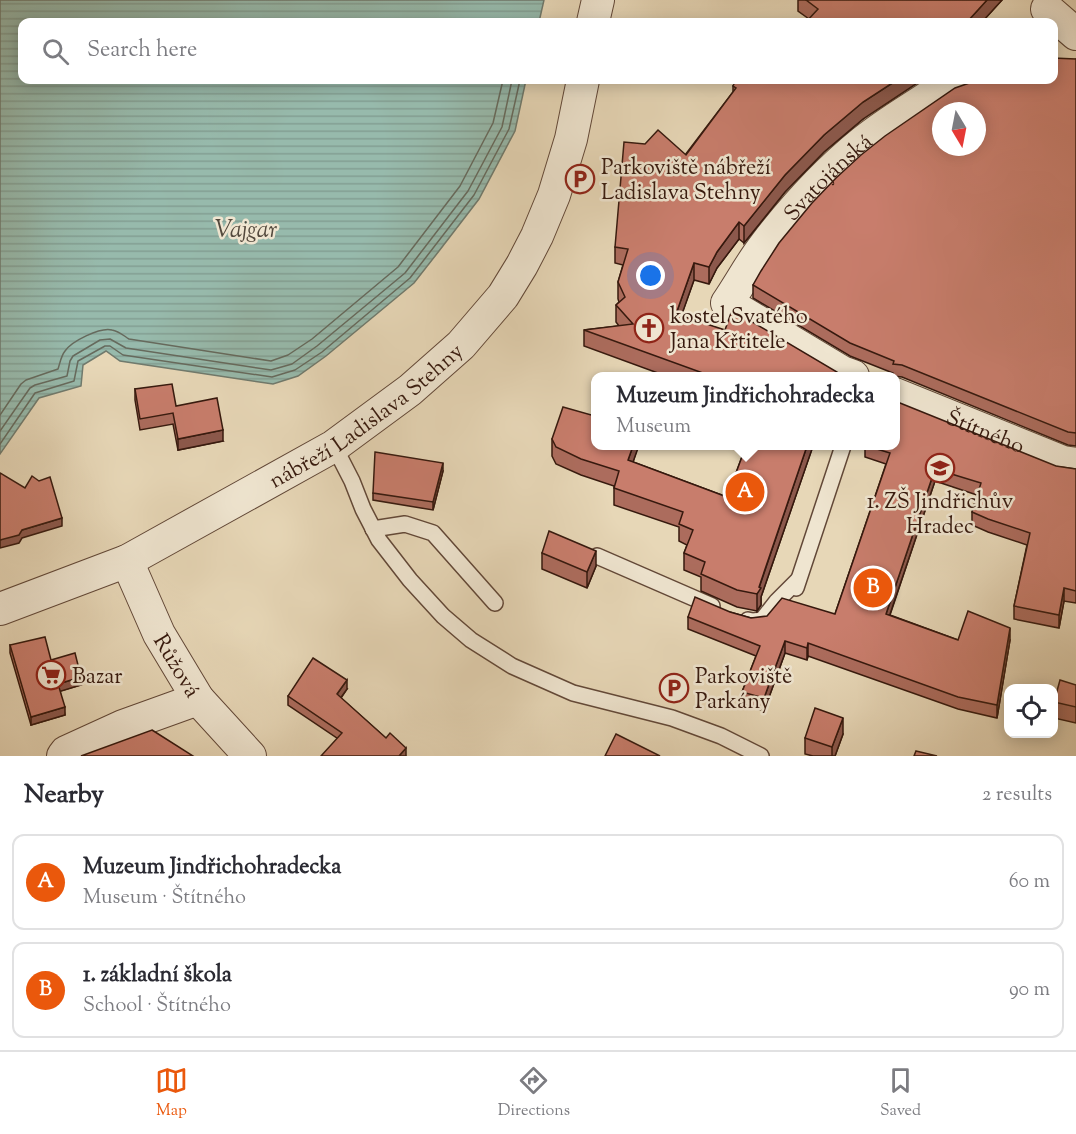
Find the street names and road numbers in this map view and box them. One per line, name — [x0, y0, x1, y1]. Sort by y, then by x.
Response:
street label: Svatojánská — [777, 127, 881, 229]
street label: nábřeží Ladislava Stehny — [264, 337, 472, 498]
street label: Štítného — [941, 402, 1029, 464]
street label: Růžová — [144, 629, 207, 705]

